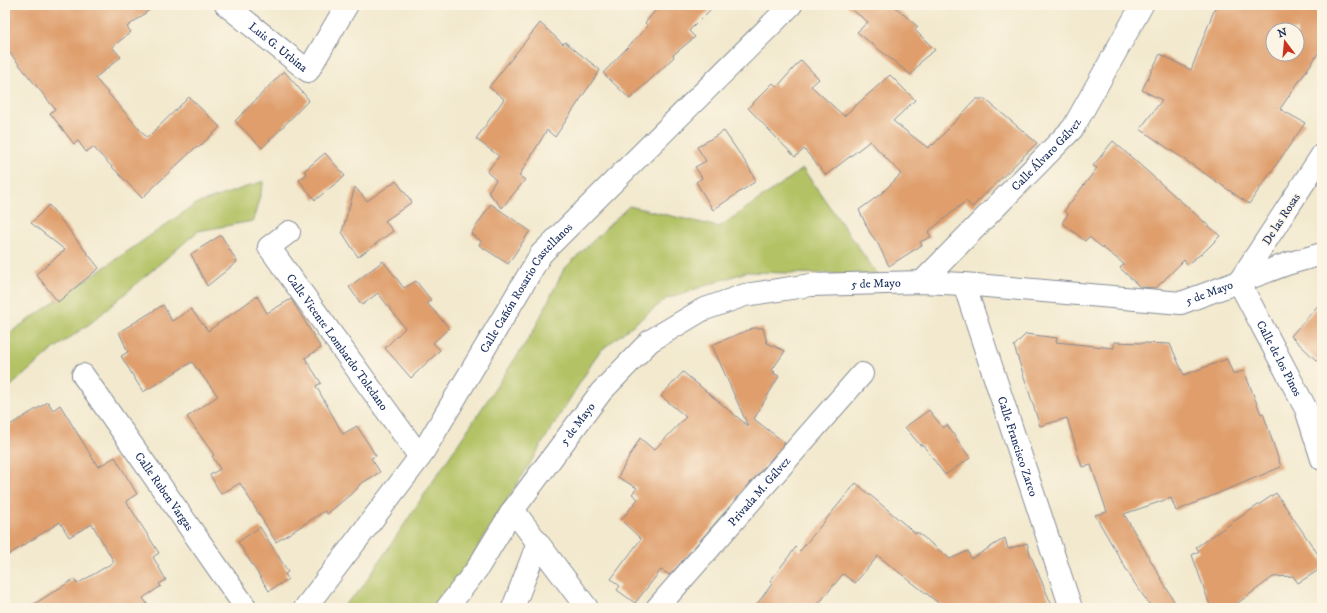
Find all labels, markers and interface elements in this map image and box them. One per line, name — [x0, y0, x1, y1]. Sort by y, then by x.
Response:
street label: Luis G. Urbina — [245, 19, 311, 76]
north arrow — [1265, 22, 1305, 62]
text: N — [1276, 25, 1289, 41]
street label: Calle Álvaro Gálvez — [1008, 116, 1085, 194]
street label: De las Rosas — [1259, 191, 1304, 248]
street label: Calle Cañón Rosario Castellanos — [477, 220, 576, 356]
street label: Calle Vicente Lombardo Toledano — [283, 271, 391, 414]
street label: 5 de Mayo — [851, 276, 901, 292]
street label: 5 de Mayo — [1183, 277, 1235, 309]
street label: Calle de los Pinos — [1253, 318, 1305, 399]
street label: Calle Francisco Zarco — [994, 395, 1041, 499]
street label: 5 de Mayo — [557, 399, 599, 448]
street label: Calle Ruben Vargas — [131, 449, 197, 534]
street label: Privada M. Gálvez — [725, 454, 794, 530]

